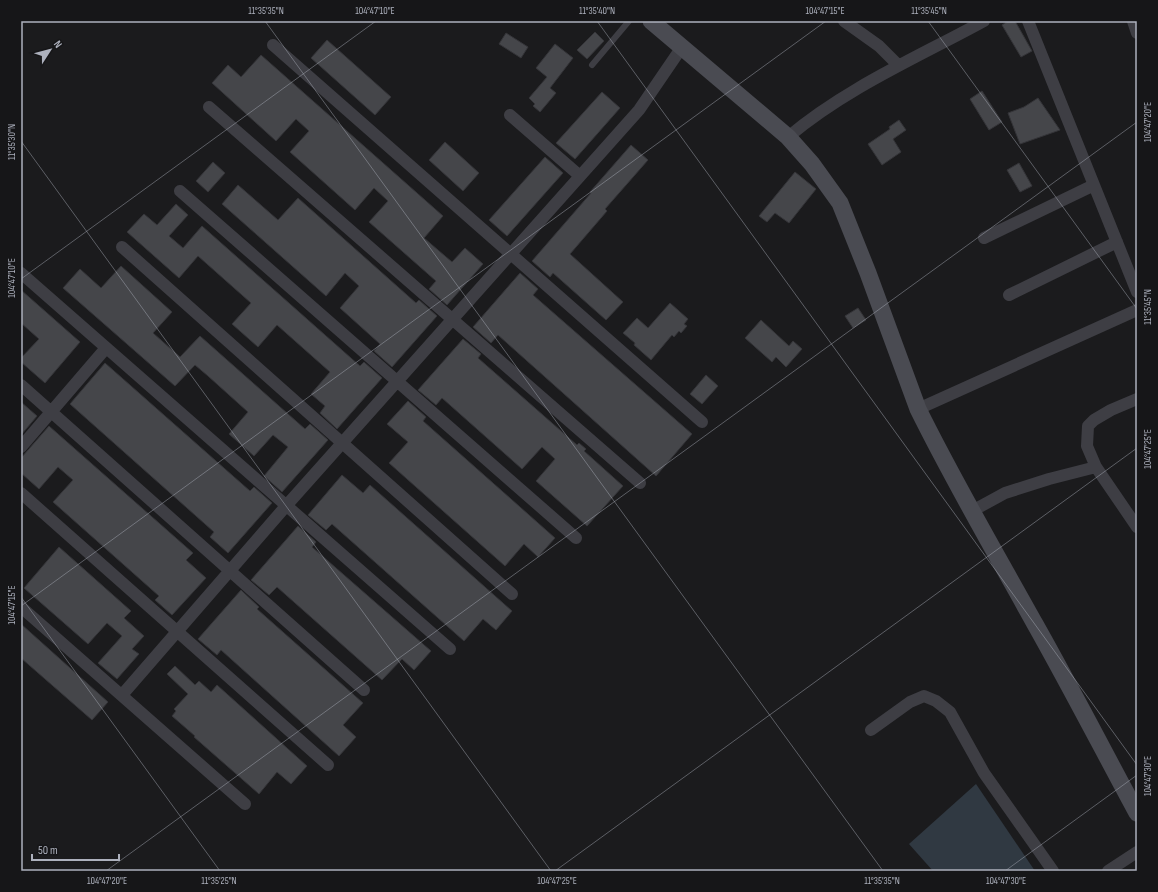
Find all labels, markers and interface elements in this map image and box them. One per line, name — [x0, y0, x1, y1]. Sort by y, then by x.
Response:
text: 11°35'35"N — [248, 5, 284, 17]
text: 104°47'10"E — [355, 5, 395, 17]
text: 11°35'40"N — [579, 5, 615, 17]
text: 104°47'15"E — [805, 5, 845, 17]
text: 11°35'45"N — [911, 5, 947, 17]
north arrow — [30, 30, 70, 70]
text: N — [51, 38, 65, 51]
text: 104°47'20"E — [1142, 102, 1154, 142]
text: 11°35'30"N — [6, 124, 18, 160]
text: 104°47'10"E — [6, 258, 18, 298]
text: 11°35'45"N — [1142, 289, 1154, 325]
text: 104°47'25"E — [1142, 429, 1154, 469]
text: 104°47'15"E — [6, 585, 18, 625]
text: 104°47'30"E — [1142, 756, 1154, 796]
scale bar — [32, 836, 119, 862]
text: 50 m — [38, 843, 58, 858]
text: 104°47'20"E — [87, 875, 127, 887]
text: 11°35'25"N — [201, 875, 237, 887]
text: 104°47'25"E — [537, 875, 577, 887]
text: 11°35'35"N — [864, 875, 900, 887]
text: 104°47'30"E — [986, 875, 1026, 887]

